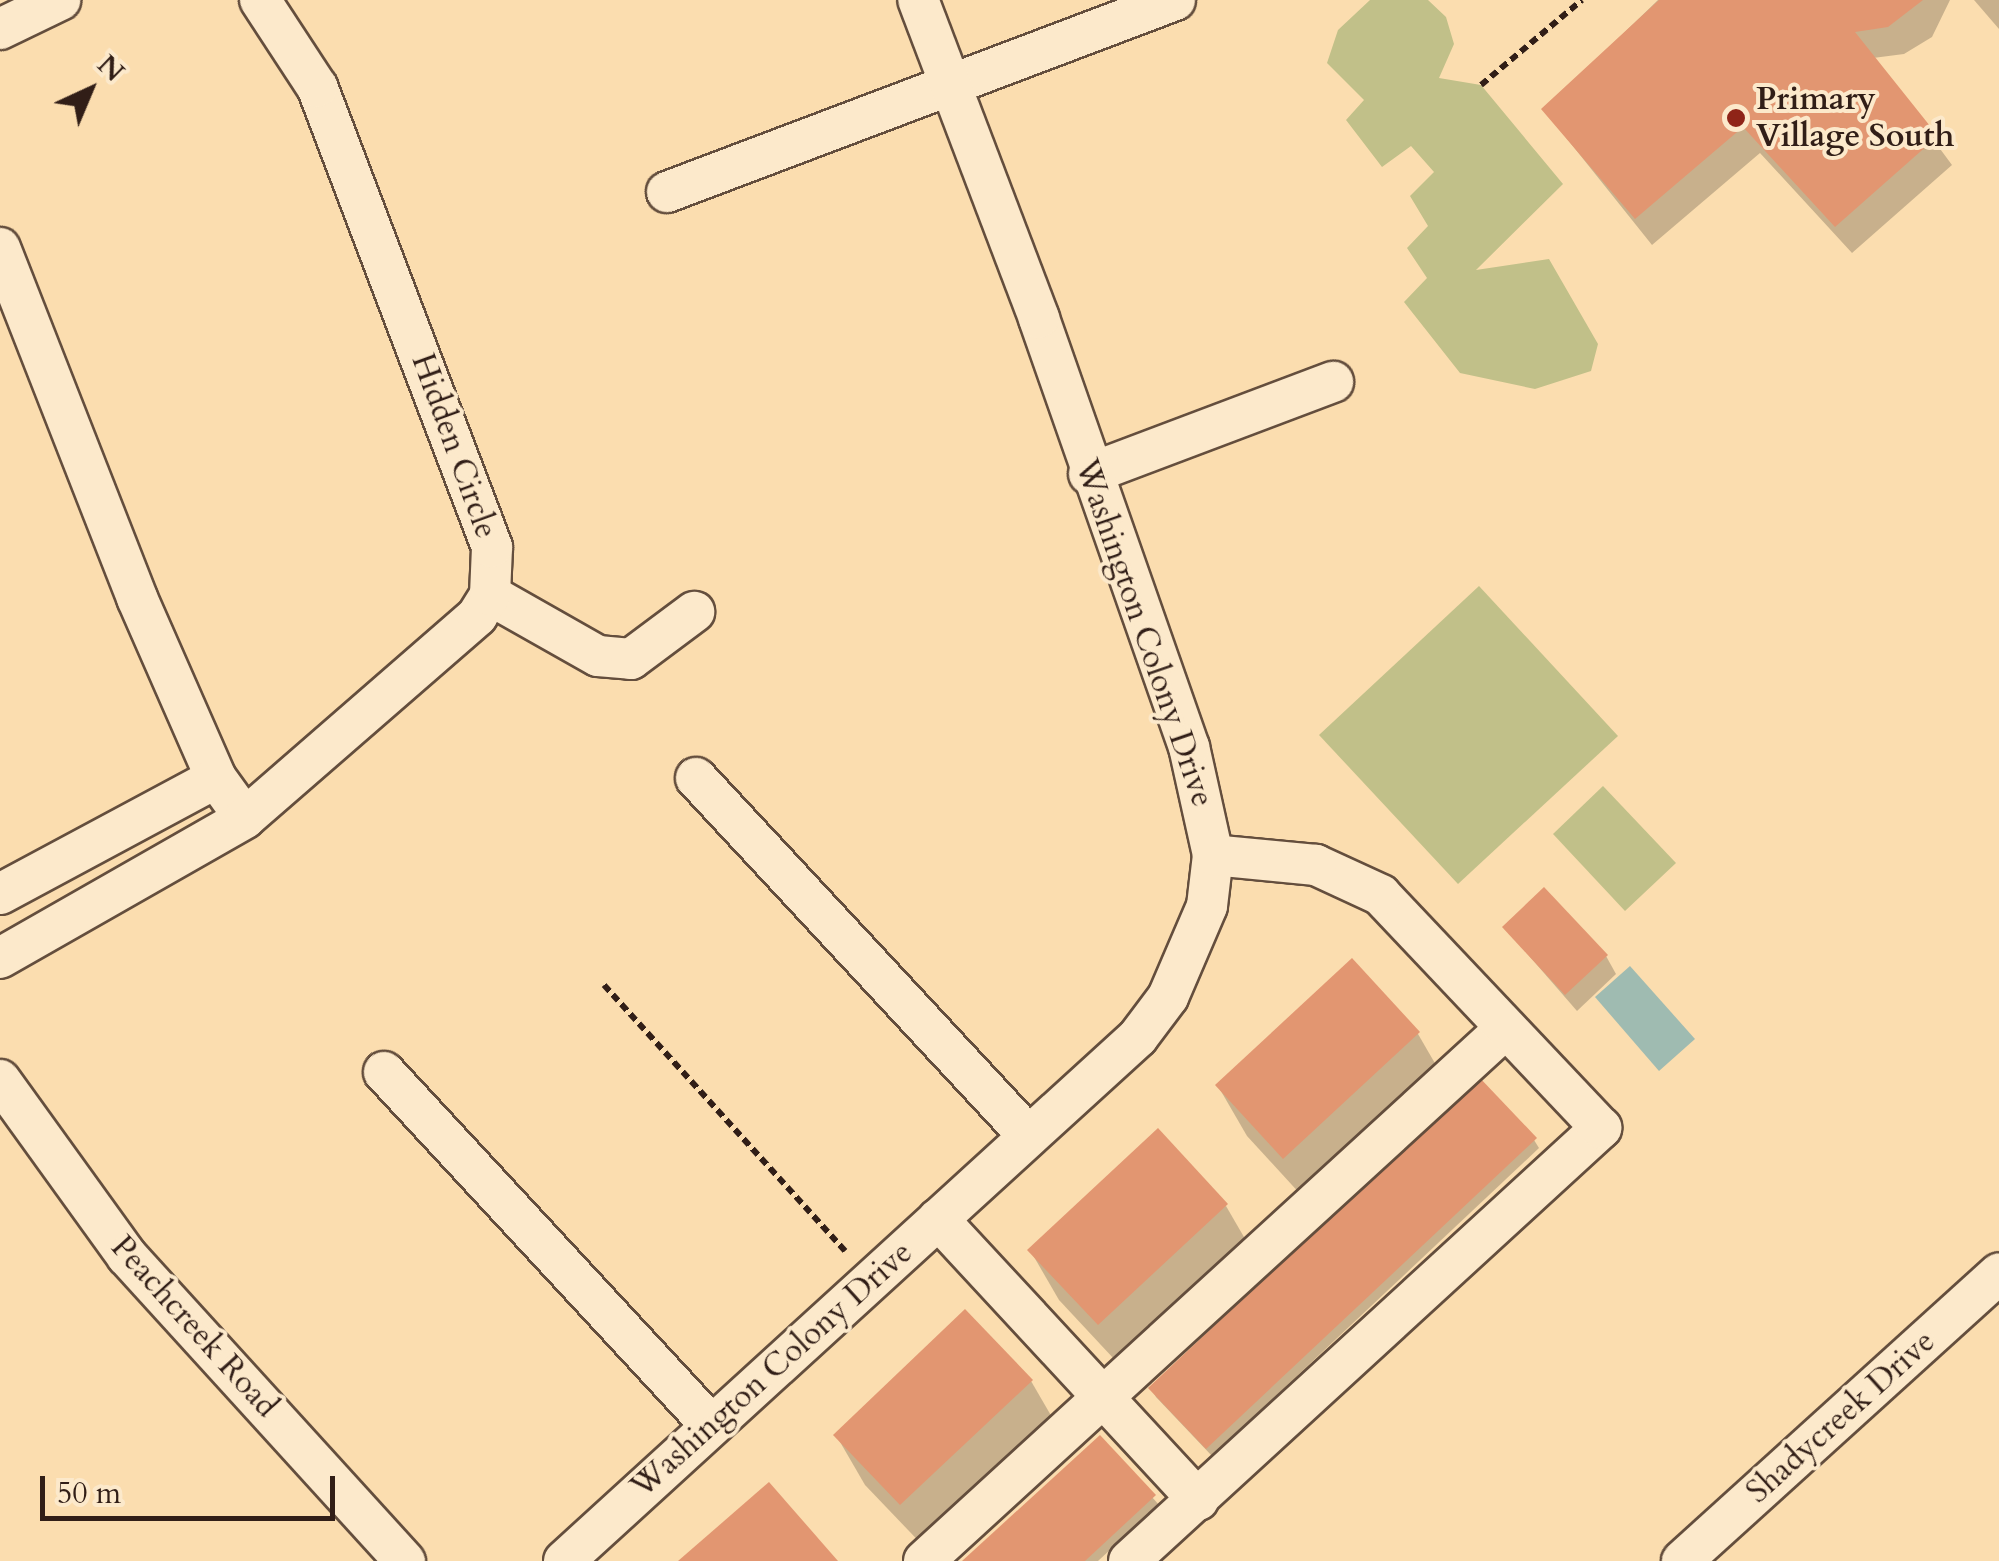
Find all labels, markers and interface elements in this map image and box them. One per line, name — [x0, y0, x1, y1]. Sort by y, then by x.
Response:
north arrow — [40, 40, 140, 140]
text: N — [89, 46, 133, 91]
place label: Primary Village South — [1756, 81, 1954, 156]
marker: Primary Village South — [1725, 107, 1747, 129]
street label: Hidden Circle — [403, 349, 505, 543]
street label: Washington Colony Drive — [1066, 454, 1222, 812]
street label: Peachcreek Road — [103, 1228, 285, 1426]
street label: Washington Colony Drive — [624, 1234, 920, 1506]
street label: Shadycreek Drive — [1739, 1323, 1943, 1511]
scale bar — [45, 1456, 340, 1518]
text: 50 m — [57, 1473, 121, 1514]

